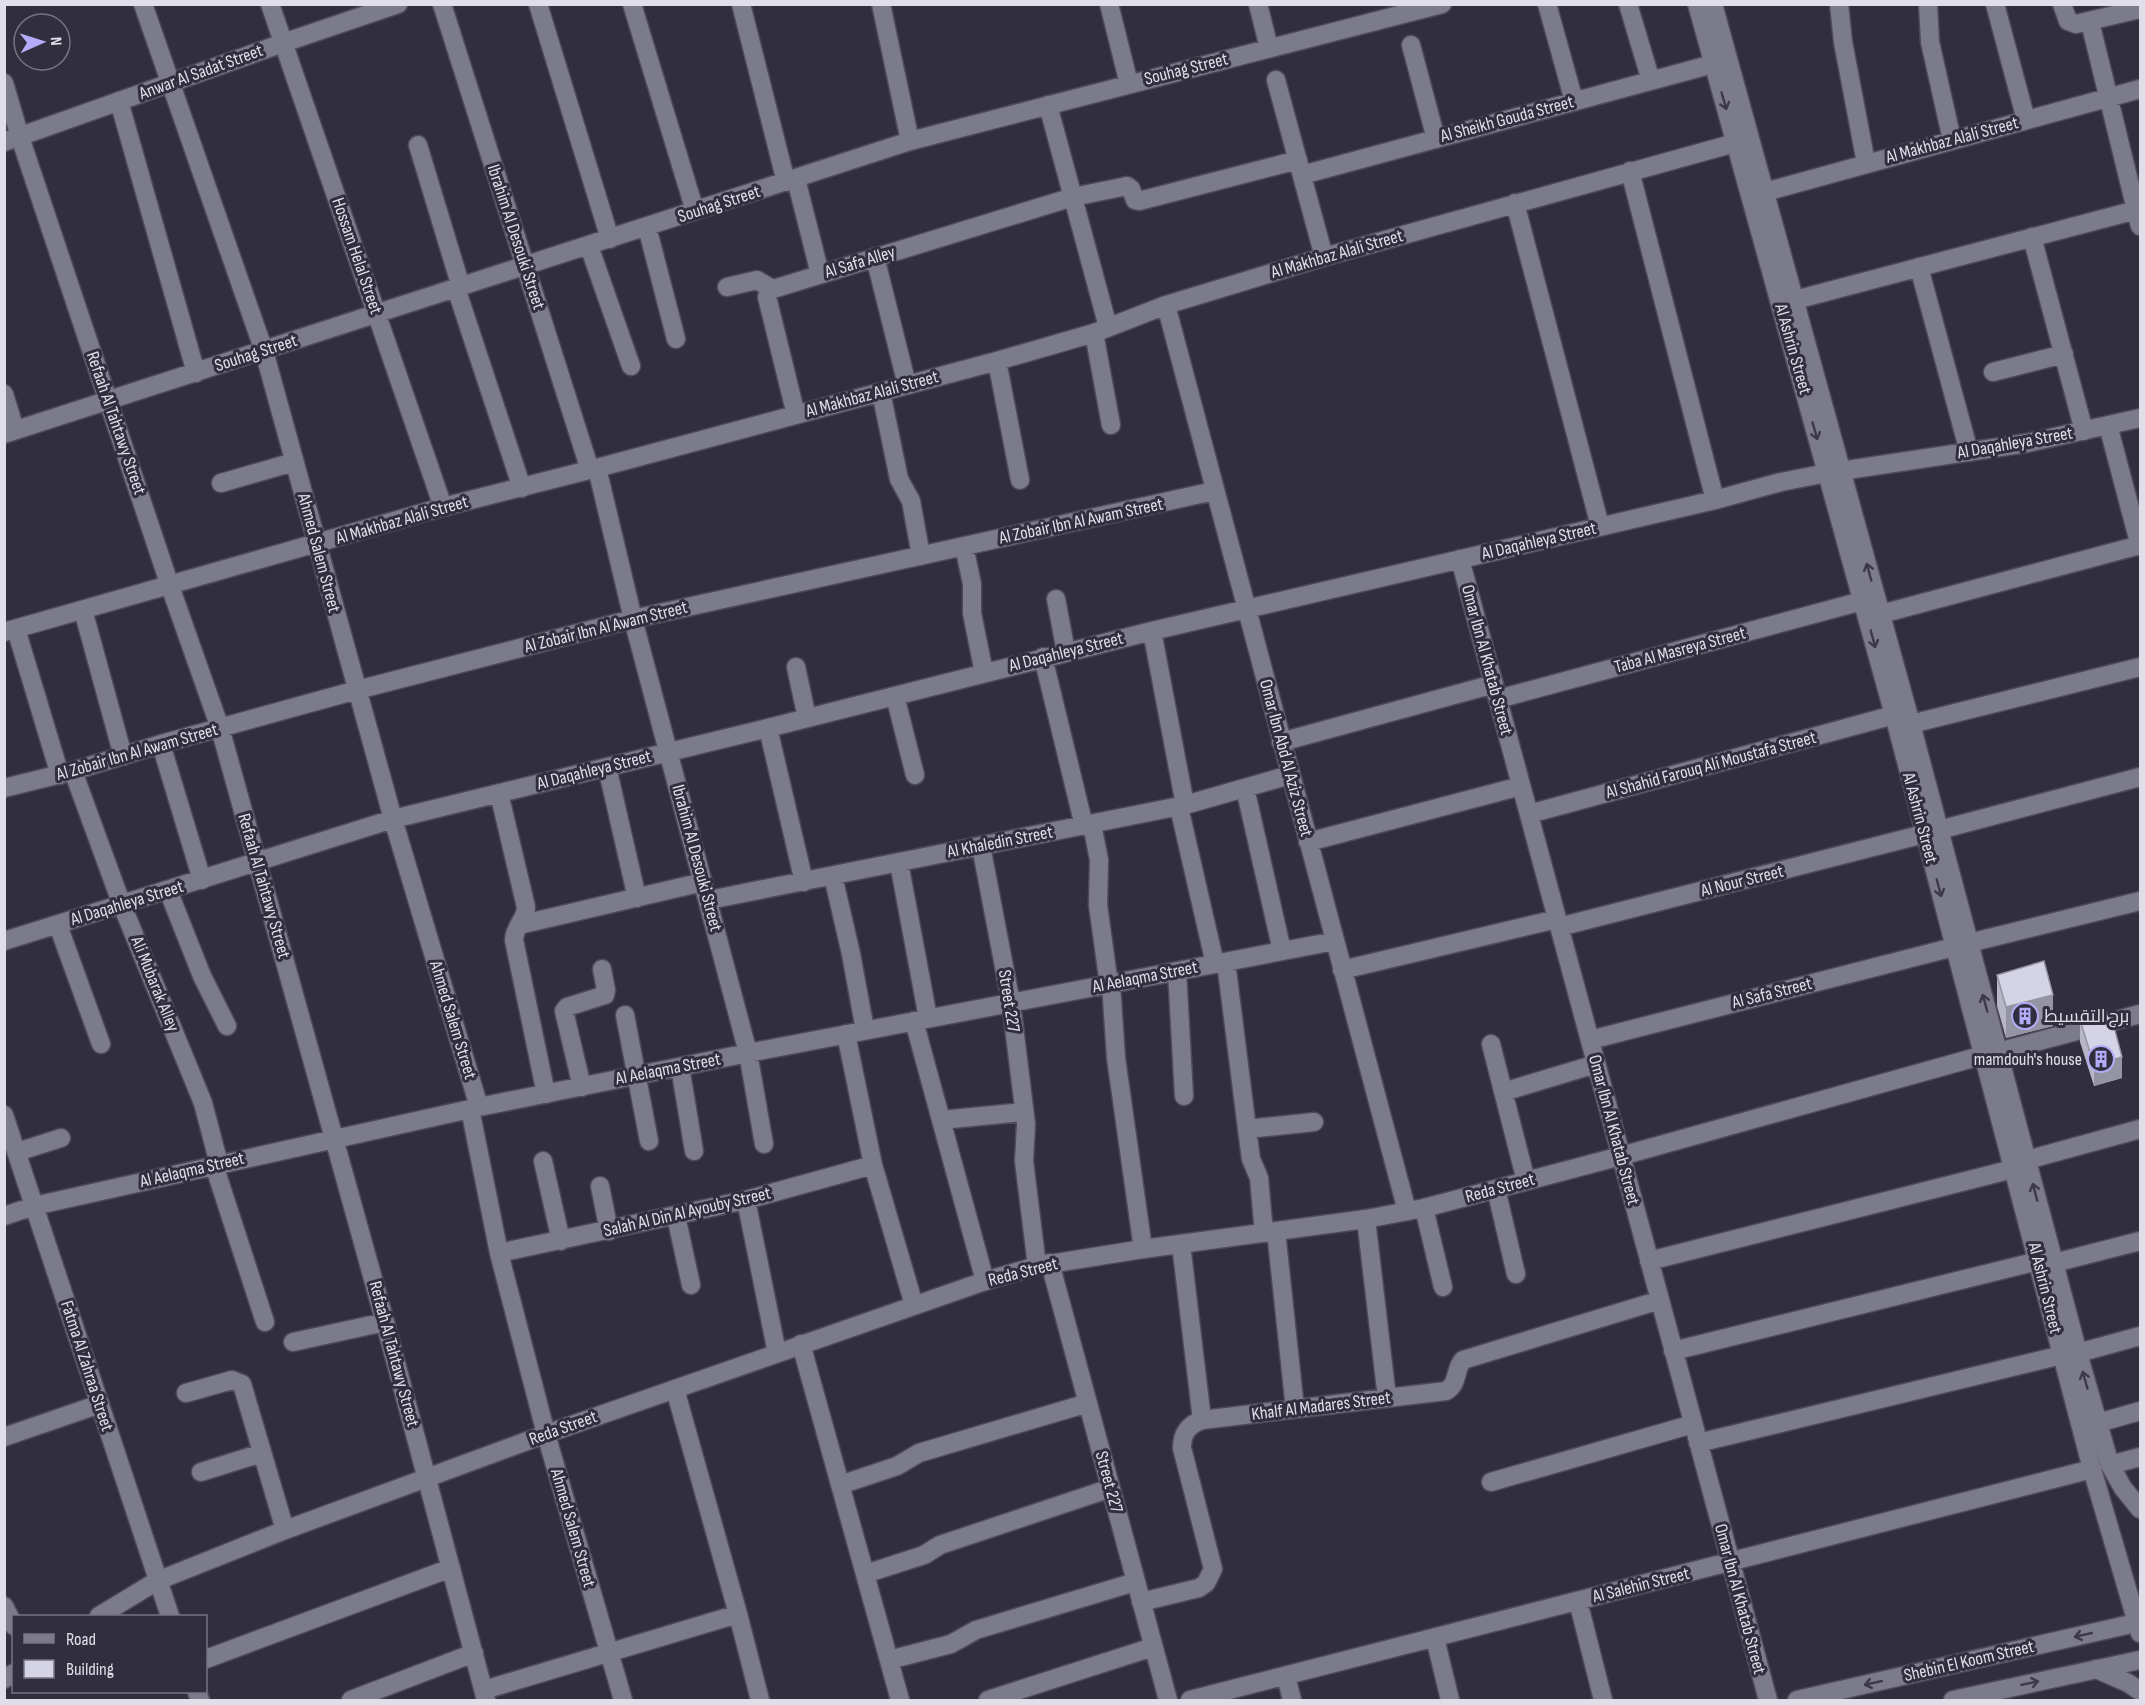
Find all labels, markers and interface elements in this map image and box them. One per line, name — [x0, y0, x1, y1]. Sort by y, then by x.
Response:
north arrow — [12, 12, 72, 72]
text: N — [46, 37, 65, 46]
street label: Anwar Al Sadat Street — [135, 40, 266, 104]
street label: Souhag Street — [1142, 48, 1230, 90]
street label: Al Sheikh Gouda Street — [1437, 91, 1576, 147]
one-way arrow — [1718, 91, 1730, 110]
street label: Al Makhbaz Alali Street — [1883, 112, 2021, 168]
street label: Ibrahim Al Desouki Street — [483, 162, 549, 313]
street label: Souhag Street — [675, 181, 763, 227]
street label: Hossam Helal Street — [327, 195, 387, 317]
street label: Al Makhbaz Alali Street — [1268, 225, 1406, 283]
street label: Al Safa Alley — [821, 241, 898, 283]
street label: Al Ashrin Street — [1770, 300, 1816, 397]
street label: Souhag Street — [212, 330, 300, 376]
street label: Refaah Al Tahtawy Street — [82, 349, 150, 498]
street label: Al Makhbaz Alali Street — [803, 366, 941, 422]
one-way arrow — [1810, 421, 1822, 440]
street label: Al Daqahleya Street — [1955, 422, 2075, 464]
street label: Ahmed Salem Street — [293, 490, 345, 615]
street label: Al Makhbaz Alali Street — [333, 491, 471, 549]
street label: Al Zobair Ibn Al Awam Street — [996, 493, 1165, 549]
street label: Al Daqahleya Street — [1479, 518, 1599, 565]
one-way arrow — [1863, 562, 1874, 581]
street label: Omar Ibn Al Khatab Street — [1457, 583, 1517, 738]
street label: Al Zobair Ibn Al Awam Street — [521, 596, 690, 658]
street label: Taba Al Masreya Street — [1612, 622, 1748, 678]
street label: Al Daqahleya Street — [1006, 628, 1126, 677]
one-way arrow — [1867, 629, 1879, 648]
street label: Omar Ibn Abd Al Aziz Street — [1255, 677, 1317, 839]
street label: Al Zobair Ibn Al Awam Street — [53, 719, 221, 785]
street label: Al Shahid Farouq Ali Moustafa Street — [1603, 727, 1819, 803]
street label: Al Daqahleya Street — [534, 746, 654, 795]
street label: Al Ashrin Street — [1898, 769, 1942, 866]
street label: Ibrahim Al Desouki Street — [667, 782, 727, 934]
street label: Refaah Al Tahtawy Street — [233, 811, 295, 961]
street label: Al Khaledin Street — [945, 821, 1055, 863]
street label: Al Nour Street — [1698, 860, 1786, 902]
street label: Al Daqahleya Street — [67, 876, 186, 930]
one-way arrow — [1934, 879, 1945, 898]
street label: Ali Mubarak Alley — [126, 932, 184, 1035]
street label: Al Aelaqma Street — [1090, 956, 1200, 998]
street label: Ahmed Salem Street — [425, 957, 481, 1082]
street label: Street 227 — [994, 968, 1024, 1034]
street label: Al Safa Street — [1729, 973, 1815, 1013]
one-way arrow — [1979, 994, 1990, 1013]
building icon: برج التقسيط — [2010, 1001, 2040, 1031]
place label: برج التقسيط — [2044, 1006, 2129, 1028]
building icon: mamdouh's house — [2086, 1044, 2116, 1074]
street label: Al Aelaqma Street — [613, 1048, 723, 1090]
place label: mamdouh's house — [1974, 1049, 2082, 1070]
street label: Omar Ibn Al Khatab Street — [1584, 1053, 1644, 1208]
street label: Al Aelaqma Street — [137, 1148, 247, 1192]
street label: Reda Street — [1463, 1169, 1537, 1207]
street label: Salah Al Din Al Ayouby Street — [601, 1182, 773, 1241]
one-way arrow — [2029, 1183, 2040, 1202]
street label: Al Ashrin Street — [2023, 1239, 2067, 1336]
street label: Reda Street — [986, 1253, 1060, 1291]
street label: Refaah Al Tahtawy Street — [364, 1279, 424, 1430]
street label: Fatma Al Zahraa Street — [56, 1298, 118, 1434]
one-way arrow — [2079, 1371, 2090, 1390]
street label: Khalf Al Madares Street — [1250, 1387, 1392, 1425]
street label: Reda Street — [526, 1406, 600, 1450]
street label: Street 227 — [1091, 1449, 1127, 1516]
street label: Ahmed Salem Street — [546, 1465, 600, 1590]
street label: Omar Ibn Al Khatab Street — [1710, 1522, 1770, 1677]
street label: Al Salehin Street — [1589, 1563, 1692, 1607]
legend — [12, 1615, 207, 1693]
text: Road — [66, 1629, 96, 1650]
one-way arrow — [2074, 1630, 2093, 1642]
street label: Shebin El Koom Street — [1902, 1636, 2037, 1686]
text: Building — [66, 1659, 114, 1680]
one-way arrow — [2021, 1677, 2040, 1689]
one-way arrow — [1864, 1678, 1883, 1690]

